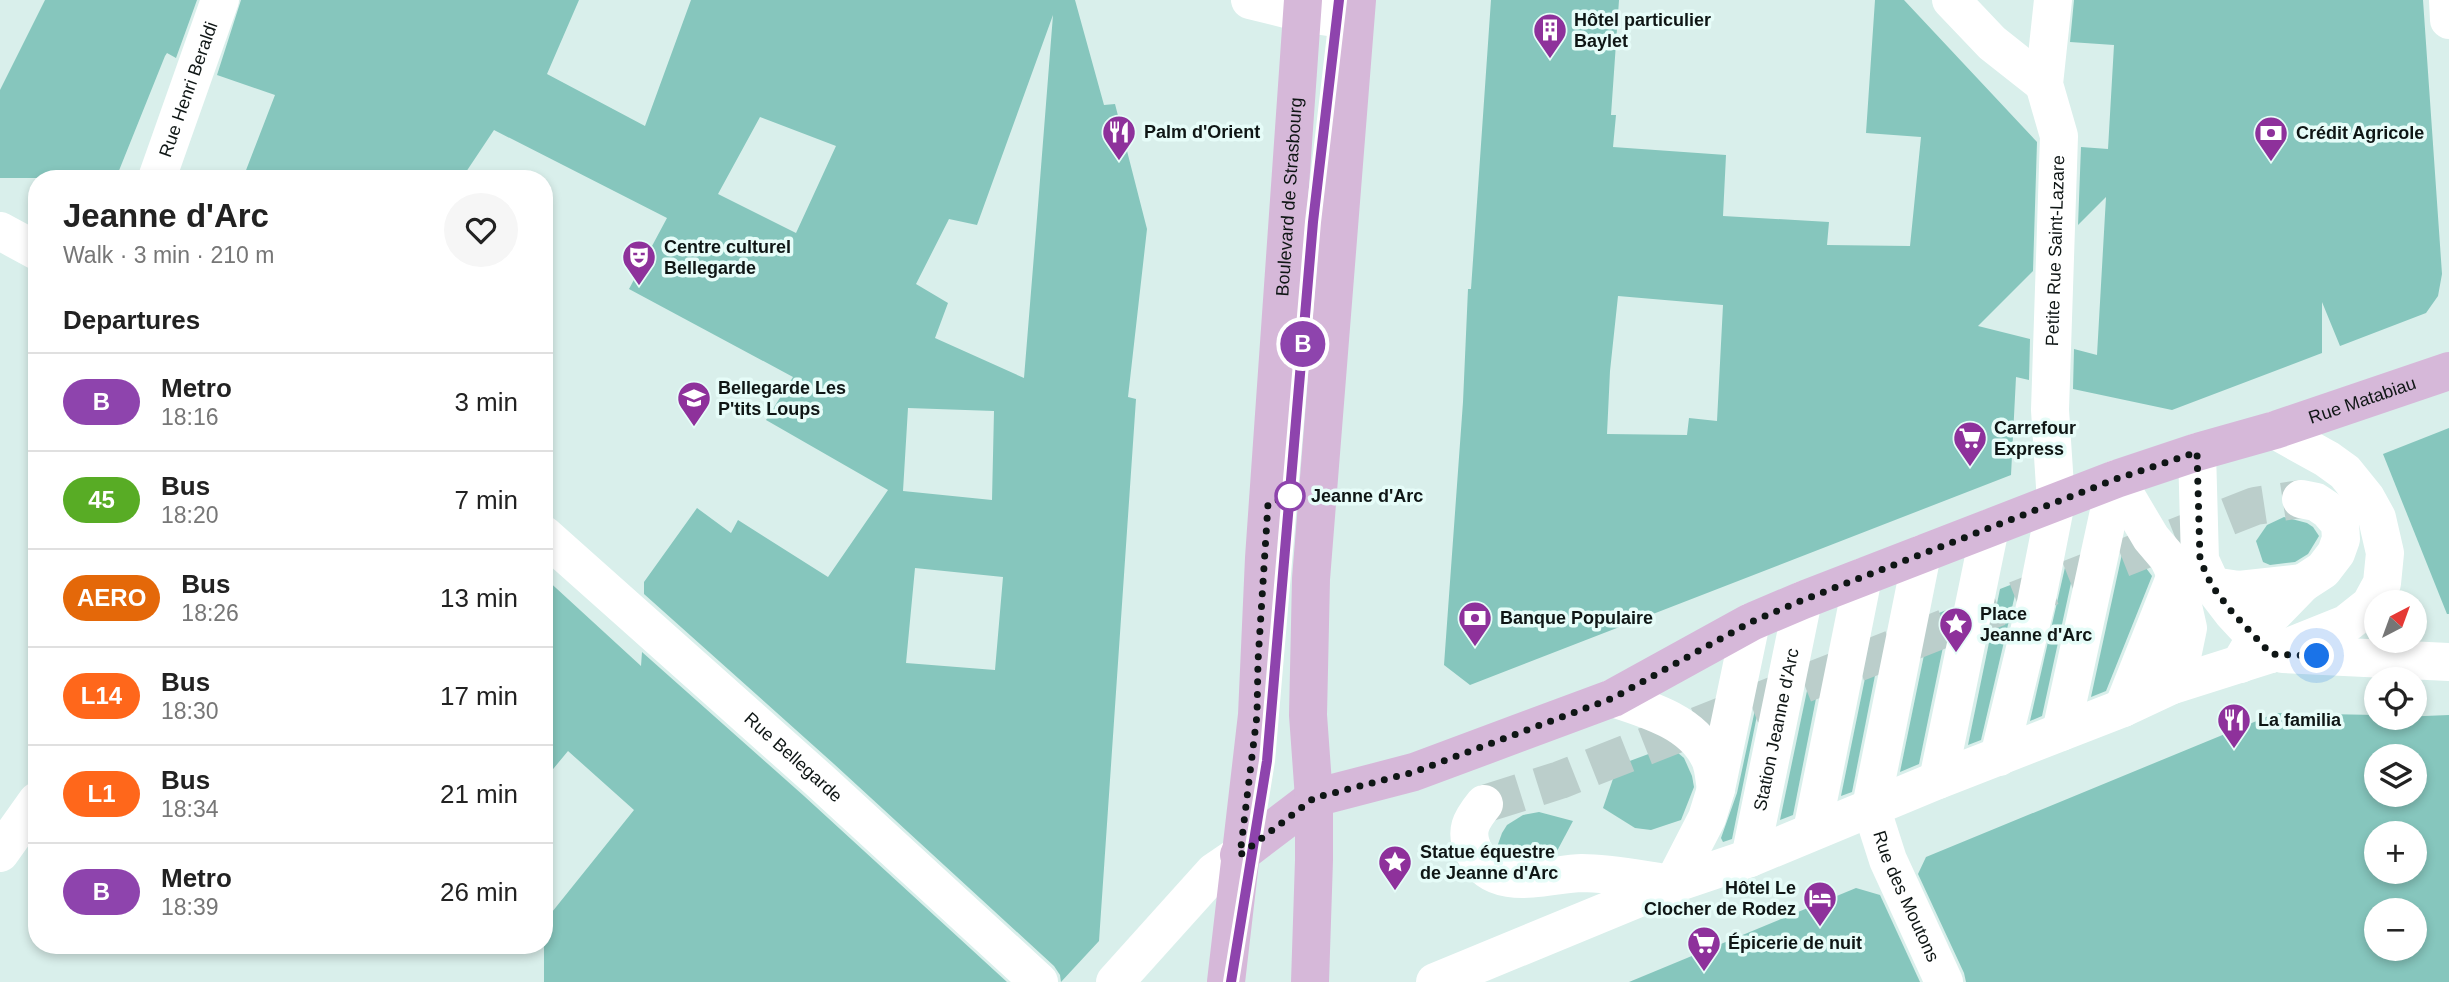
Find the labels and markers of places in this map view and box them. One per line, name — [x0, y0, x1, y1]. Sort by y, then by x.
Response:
place label: Hôtel particulier Baylet — [1574, 10, 1711, 51]
building icon: Hôtel particulier Baylet — [1531, 11, 1569, 60]
restaurant icon: Palm d'Orient — [1100, 113, 1138, 162]
bank icon: Crédit Agricole — [2252, 114, 2290, 163]
place label: Palm d'Orient — [1144, 122, 1260, 142]
place label: Crédit Agricole — [2296, 123, 2424, 143]
place label: Centre culturel Bellegarde — [664, 237, 791, 278]
theatre icon: Centre culturel Bellegarde — [620, 238, 658, 287]
place label: Bellegarde Les P'tits Loups — [718, 378, 846, 419]
school or university icon: Bellegarde Les P'tits Loups — [675, 379, 713, 428]
place label: Carrefour Express — [1994, 418, 2076, 459]
supermarket icon: Carrefour Express — [1951, 419, 1989, 468]
marker: Jeanne d'Arc — [1275, 481, 1305, 511]
place label: Jeanne d'Arc — [1311, 486, 1423, 506]
bank icon: Banque Populaire — [1456, 599, 1494, 648]
place label: Place Jeanne d'Arc — [1980, 604, 2092, 645]
place icon: Place Jeanne d'Arc — [1937, 605, 1975, 654]
place label: Banque Populaire — [1500, 608, 1653, 628]
restaurant icon: La familia — [2215, 701, 2253, 750]
place label: La familia — [2258, 710, 2342, 730]
place label: Statue équestre de Jeanne d'Arc — [1420, 842, 1558, 883]
place icon: Statue équestre de Jeanne d'Arc — [1376, 843, 1414, 892]
place label: Hôtel Le Clocher de Rodez — [1644, 878, 1796, 919]
hotel icon: Hôtel Le Clocher de Rodez — [1801, 879, 1839, 928]
supermarket icon: Épicerie de nuit — [1685, 924, 1723, 973]
place label: Épicerie de nuit — [1728, 932, 1862, 953]

